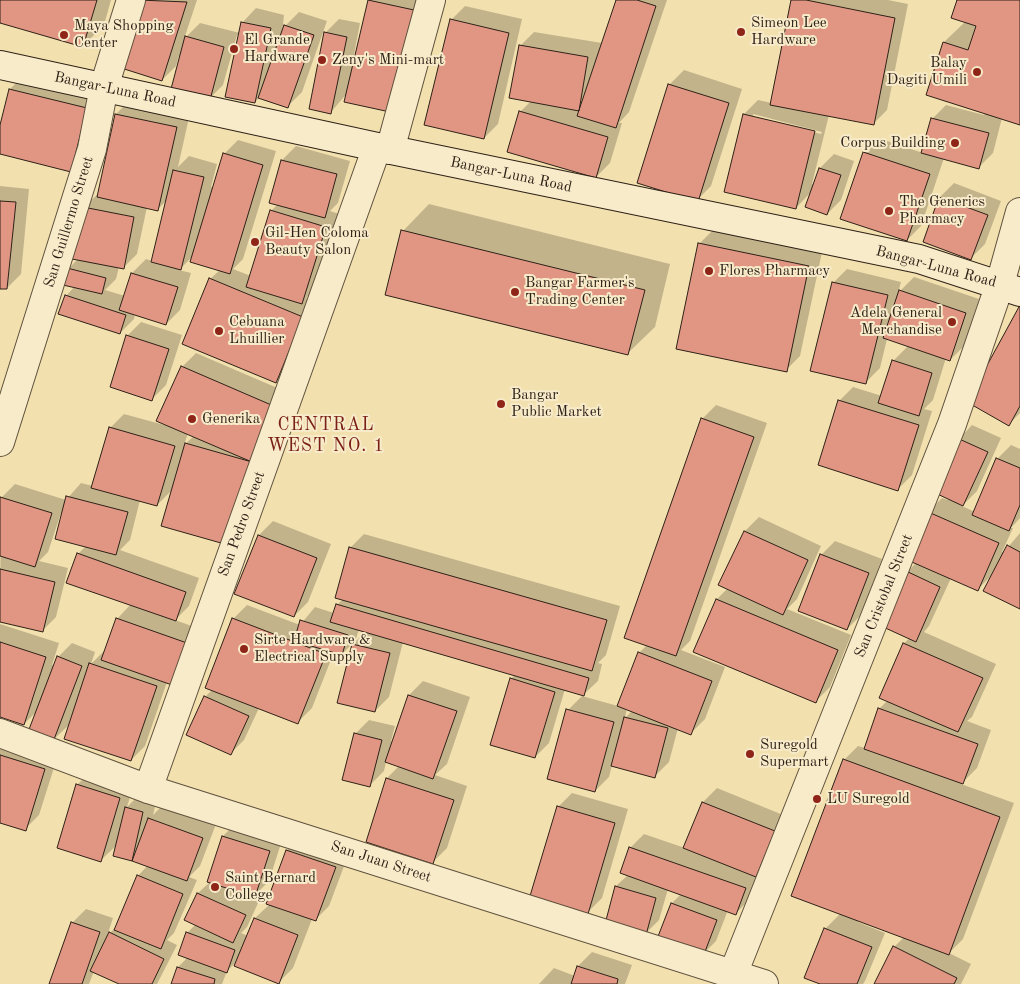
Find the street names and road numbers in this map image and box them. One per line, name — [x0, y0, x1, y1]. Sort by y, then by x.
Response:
street label: Bangar-Luna Road — [52, 68, 178, 112]
street label: Bangar-Luna Road — [448, 153, 574, 197]
street label: San Guillermo Street — [40, 154, 98, 290]
street label: Bangar-Luna Road — [874, 242, 998, 292]
street label: San Pedro Street — [215, 469, 269, 579]
street label: San Cristobal Street — [851, 532, 917, 660]
street label: San Juan Street — [328, 837, 434, 887]

